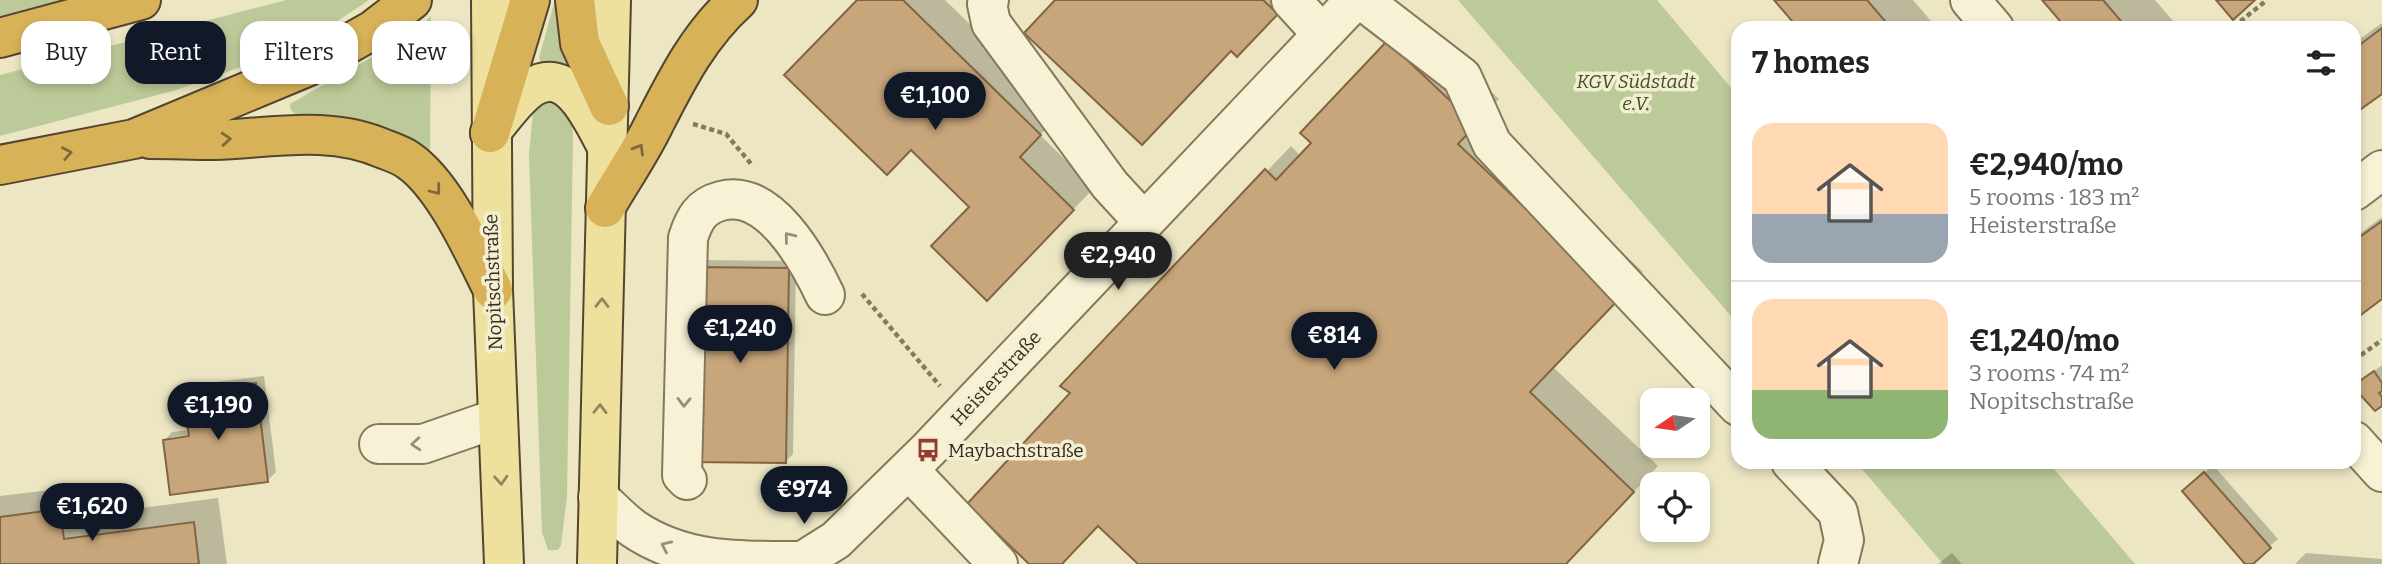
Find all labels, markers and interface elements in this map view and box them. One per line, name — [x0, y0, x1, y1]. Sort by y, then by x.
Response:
chip: Buy — [21, 21, 111, 84]
chip: Rent — [125, 21, 226, 84]
chip: Filters — [240, 21, 358, 84]
chip: New — [372, 21, 470, 84]
icon: filters — [2302, 44, 2340, 82]
text: 7 homes — [1752, 45, 1870, 81]
park label: KGV Südstadt e.V. — [1577, 70, 1696, 115]
pin: €1,100 — [878, 72, 992, 132]
text: €1,100 — [900, 81, 970, 109]
one-way arrow — [221, 132, 232, 147]
one-way arrow — [631, 144, 644, 157]
one-way arrow — [61, 146, 73, 161]
text: €2,940/mo — [1969, 147, 2123, 183]
icon: home — [1808, 151, 1892, 235]
one-way arrow — [427, 182, 440, 195]
text: 5 rooms · 183 m² — [1969, 183, 2140, 211]
text: Heisterstraße — [1969, 211, 2116, 239]
street label: Nopitschstraße — [479, 213, 507, 351]
pin: €2,940 — [1061, 232, 1175, 292]
one-way arrow — [785, 233, 797, 246]
text: €2,940 — [1080, 241, 1156, 269]
one-way arrow — [595, 297, 610, 308]
pin: €1,240 — [683, 306, 797, 365]
pin: €814 — [1293, 312, 1375, 372]
text: €1,240 — [703, 314, 777, 342]
text: €814 — [1307, 321, 1361, 349]
text: €1,240/mo — [1969, 323, 2120, 359]
street label: Heisterstraße — [946, 326, 1046, 430]
icon: home — [1808, 327, 1892, 411]
text: 3 rooms · 74 m² — [1969, 359, 2129, 387]
pin: €1,190 — [161, 382, 275, 442]
text: Nopitschstraße — [1969, 387, 2134, 415]
north arrow — [1640, 388, 1710, 458]
map controls — [1640, 388, 1710, 542]
text: €1,190 — [183, 391, 253, 419]
one-way arrow — [677, 397, 692, 408]
one-way arrow — [592, 403, 608, 413]
one-way arrow — [410, 436, 421, 451]
bus stop icon: Maybachstraße — [914, 436, 942, 464]
place label: Maybachstraße — [948, 439, 1084, 462]
pin: €974 — [763, 466, 845, 526]
button: locate — [1640, 472, 1710, 542]
one-way arrow — [493, 475, 508, 486]
text: €974 — [777, 475, 831, 503]
pin: €1,620 — [35, 484, 149, 543]
text: €1,620 — [56, 492, 128, 520]
one-way arrow — [661, 540, 673, 554]

